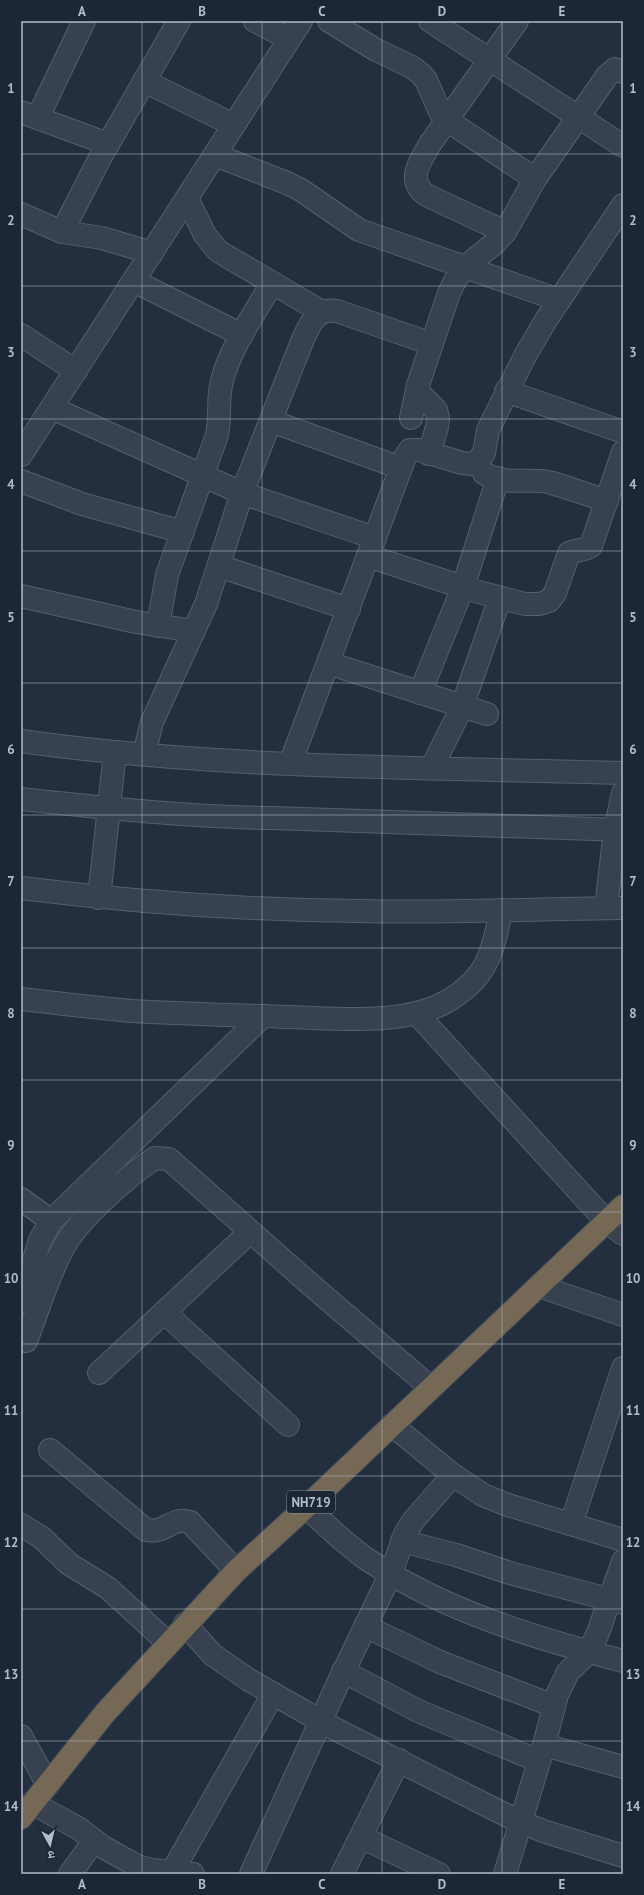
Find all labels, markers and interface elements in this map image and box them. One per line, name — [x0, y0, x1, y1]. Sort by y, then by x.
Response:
text: A — [78, 3, 86, 20]
text: B — [198, 3, 206, 20]
text: C — [318, 3, 326, 20]
text: D — [438, 3, 446, 20]
text: E — [559, 3, 566, 20]
text: 1 — [7, 80, 15, 97]
text: 1 — [629, 80, 637, 97]
text: 2 — [7, 212, 15, 229]
text: 2 — [629, 212, 637, 229]
text: 3 — [7, 344, 15, 361]
text: 3 — [629, 344, 637, 361]
text: 4 — [7, 476, 15, 493]
text: 4 — [629, 476, 637, 493]
text: 5 — [7, 609, 15, 626]
text: 5 — [629, 609, 637, 626]
text: 6 — [7, 741, 15, 758]
text: 6 — [629, 741, 637, 758]
text: 7 — [7, 873, 15, 890]
text: 7 — [629, 873, 637, 890]
text: 8 — [7, 1005, 15, 1022]
text: 8 — [629, 1005, 637, 1022]
text: 9 — [7, 1137, 15, 1154]
text: 9 — [629, 1137, 637, 1154]
text: 10 — [4, 1270, 18, 1287]
text: 10 — [626, 1270, 640, 1287]
text: 11 — [4, 1402, 18, 1419]
text: 11 — [626, 1402, 640, 1419]
road number: NH719 — [287, 1491, 335, 1513]
text: 12 — [4, 1534, 18, 1551]
text: 12 — [626, 1534, 640, 1551]
text: 13 — [4, 1666, 18, 1683]
text: 13 — [626, 1666, 640, 1683]
text: 14 — [4, 1798, 19, 1815]
text: 14 — [626, 1798, 641, 1815]
north arrow — [30, 1825, 70, 1865]
text: उ — [47, 1848, 56, 1862]
text: A — [78, 1876, 86, 1893]
text: B — [198, 1876, 206, 1893]
text: C — [318, 1876, 326, 1893]
text: D — [438, 1876, 446, 1893]
text: E — [559, 1876, 566, 1893]

